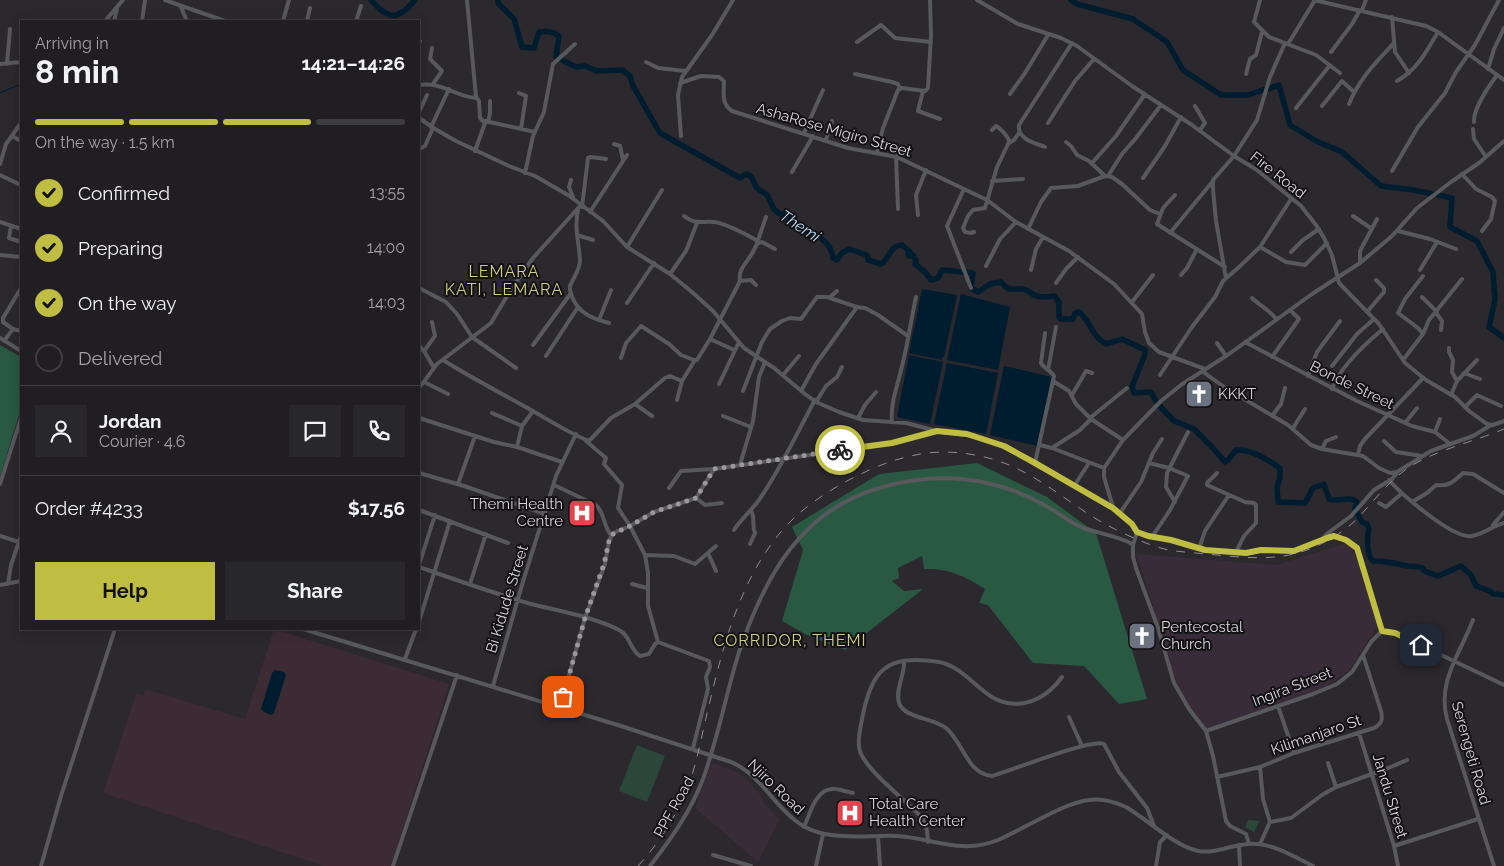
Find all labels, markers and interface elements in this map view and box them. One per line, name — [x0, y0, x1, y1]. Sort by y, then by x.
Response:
text: Arriving in — [35, 34, 109, 53]
text: 14:21–14:26 — [301, 52, 405, 74]
text: 8 min — [35, 53, 119, 90]
street label: AshaRose Migiro Street — [754, 99, 914, 161]
text: On the way · 1.5 km — [35, 133, 175, 152]
street label: Fire Road — [1247, 148, 1309, 202]
icon: check — [35, 179, 63, 207]
text: Confirmed — [78, 182, 170, 204]
text: 13:55 — [369, 183, 405, 202]
water label: Themi — [776, 206, 824, 246]
icon: check — [35, 234, 63, 262]
text: Preparing — [78, 237, 163, 259]
text: 14:00 — [367, 238, 405, 257]
district label: LEMARA KATI, LEMARA — [445, 262, 563, 299]
icon: check — [35, 289, 63, 317]
text: On the way — [78, 292, 177, 314]
text: 14:03 — [368, 293, 405, 312]
text: Delivered — [78, 347, 162, 369]
street label: Bonde Street — [1307, 357, 1397, 413]
church icon: KKKT — [1184, 379, 1214, 409]
place label: KKKT — [1218, 385, 1256, 403]
button: person — [35, 405, 87, 457]
button: chat — [289, 405, 341, 457]
button: phone — [353, 405, 405, 457]
text: Jordan — [99, 410, 162, 432]
courier — [815, 425, 865, 475]
text: Courier · 4.6 — [99, 432, 185, 451]
icon: bike — [826, 436, 854, 464]
place label: Themi Health Centre — [470, 495, 563, 530]
text: Order #4233 — [35, 497, 143, 519]
text: $17.56 — [348, 497, 405, 519]
hospital icon: Themi Health Centre — [567, 498, 597, 528]
street label: Bi Kidude Street — [482, 543, 532, 655]
button: Help — [35, 562, 215, 620]
button: Share — [225, 562, 405, 620]
place label: Pentecostal Church — [1161, 618, 1244, 653]
church icon: Pentecostal Church — [1127, 621, 1157, 651]
pin — [1400, 624, 1442, 666]
district label: CORRIDOR, THEMI — [713, 631, 867, 650]
icon: home — [1407, 631, 1435, 659]
street label: Ingira Street — [1250, 664, 1334, 710]
pin — [542, 676, 584, 718]
icon: bag — [549, 683, 577, 711]
street label: Serengeti Road — [1448, 699, 1494, 807]
street label: Kilimanjaro St — [1268, 711, 1364, 759]
street label: Jandu Street — [1369, 751, 1411, 841]
street label: Njiro Road — [744, 756, 808, 818]
street label: PPF Road — [650, 773, 698, 841]
place label: Total Care Health Center — [869, 795, 966, 830]
hospital icon: Total Care Health Center — [835, 798, 865, 828]

